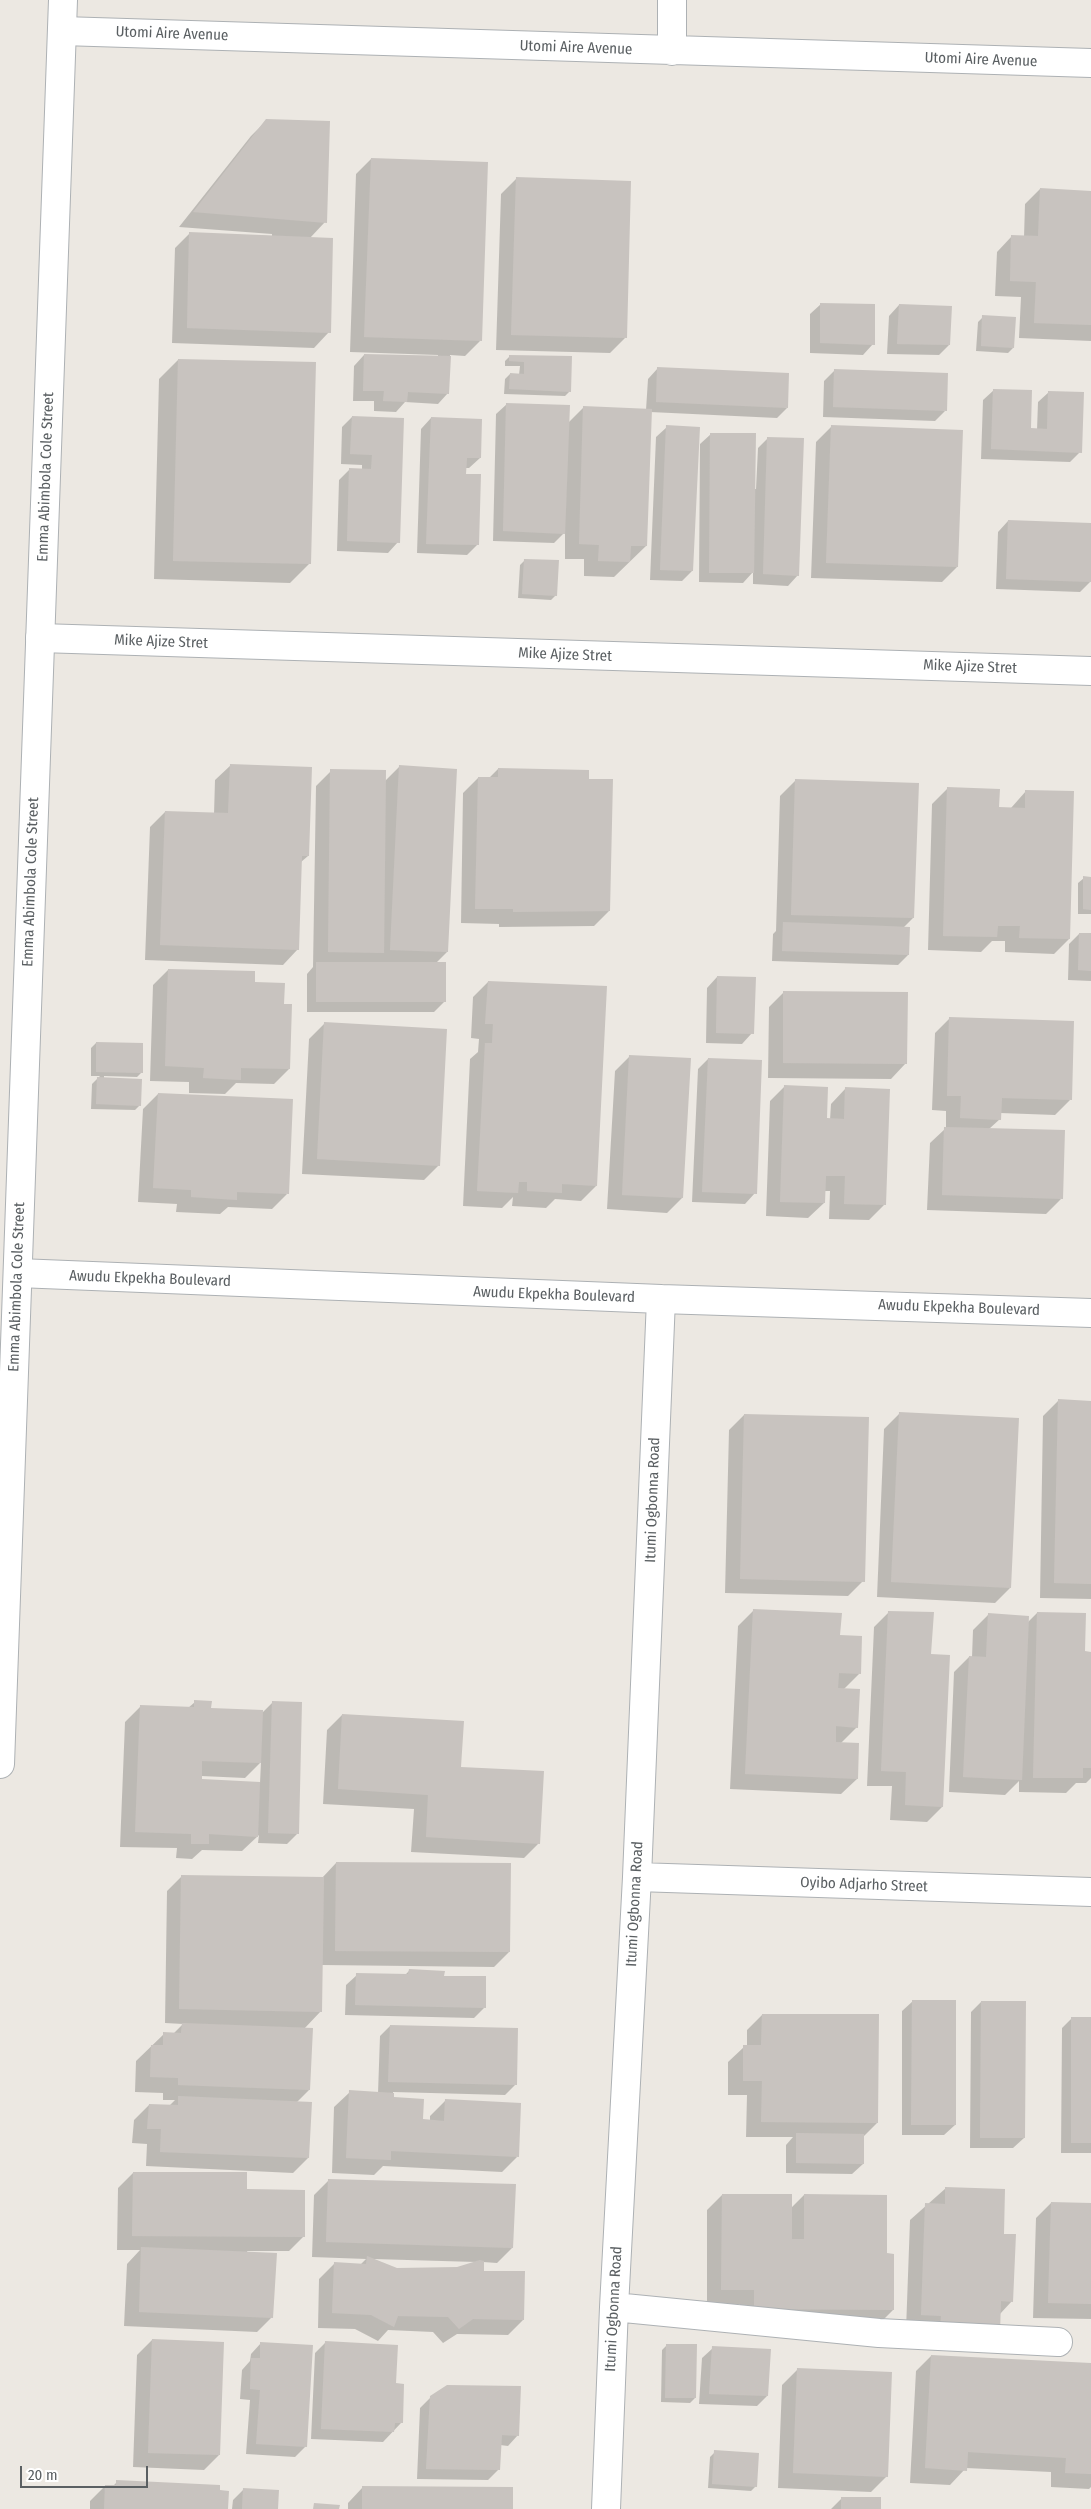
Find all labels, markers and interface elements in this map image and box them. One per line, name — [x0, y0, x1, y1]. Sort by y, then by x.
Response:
street label: Utomi Aire Avenue — [115, 23, 229, 45]
street label: Utomi Aire Avenue — [519, 37, 633, 59]
street label: Utomi Aire Avenue — [924, 49, 1038, 71]
street label: Emma Abimbola Cole Street — [34, 392, 58, 562]
street label: Mike Ajize Stret — [114, 631, 208, 653]
street label: Mike Ajize Stret — [518, 644, 612, 666]
street label: Mike Ajize Stret — [923, 656, 1017, 678]
street label: Emma Abimbola Cole Street — [19, 797, 43, 967]
street label: Emma Abimbola Cole Street — [5, 1202, 29, 1372]
street label: Awudu Ekpekha Boulevard — [69, 1267, 231, 1291]
street label: Awudu Ekpekha Boulevard — [473, 1283, 635, 1307]
street label: Awudu Ekpekha Boulevard — [878, 1296, 1040, 1320]
street label: Itumi Ogbonna Road — [642, 1437, 664, 1563]
street label: Itumi Ogbonna Road — [623, 1841, 647, 1967]
street label: Oyibo Adjarho Street — [800, 1874, 928, 1896]
street label: Itumi Ogbonna Road — [602, 2246, 626, 2372]
scale bar — [22, 2456, 150, 2488]
text: 20 m — [28, 2466, 58, 2484]

